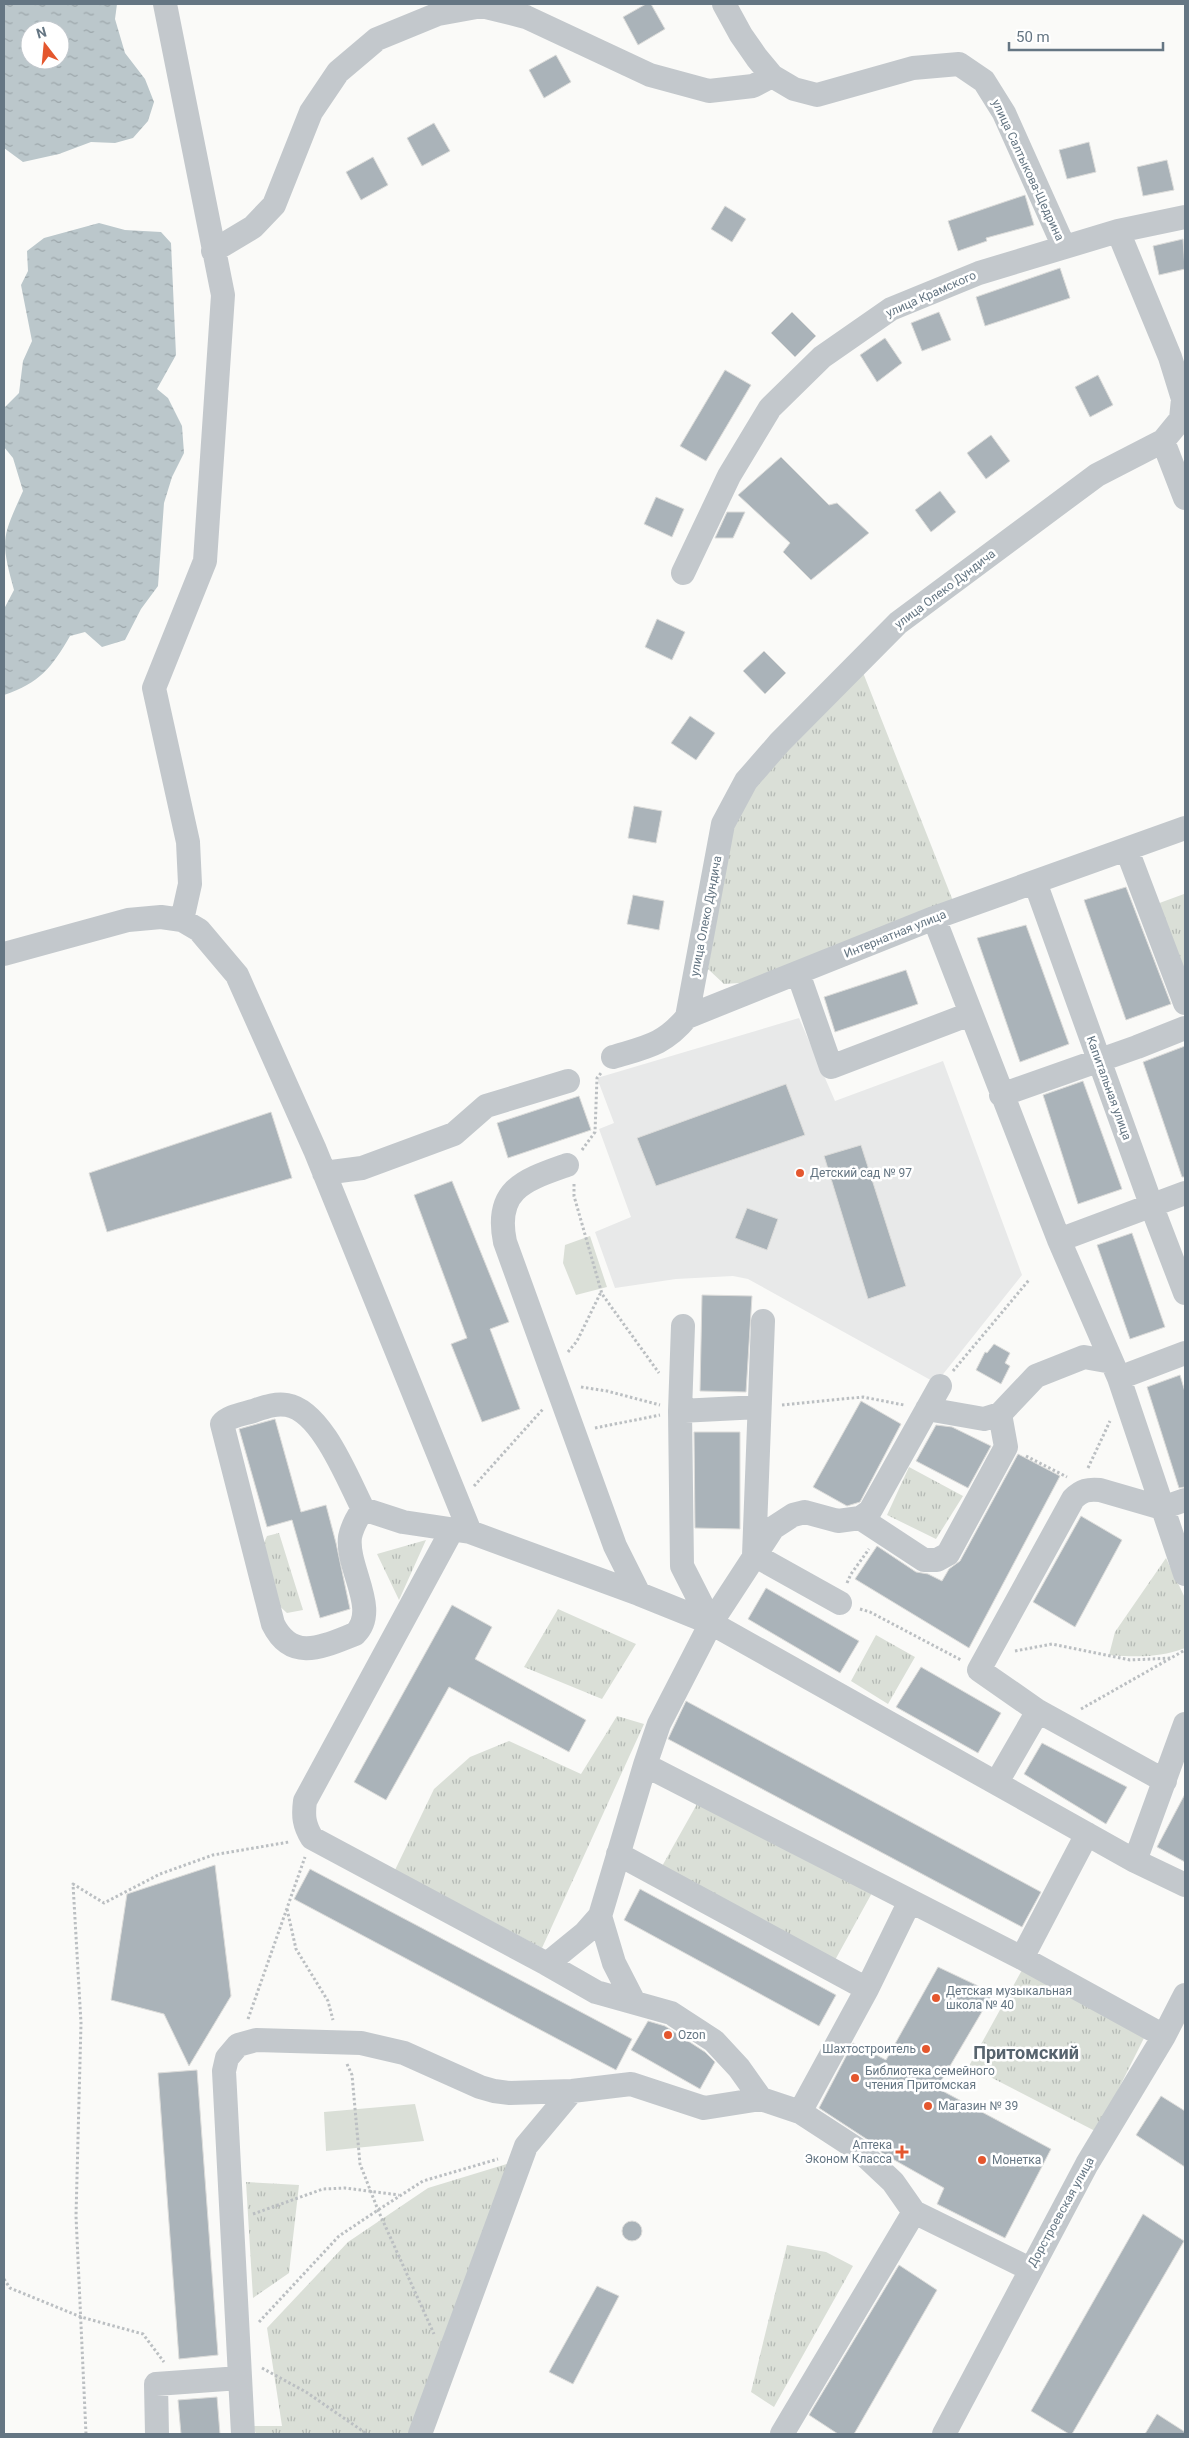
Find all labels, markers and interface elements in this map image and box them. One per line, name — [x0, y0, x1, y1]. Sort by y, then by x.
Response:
north arrow — [20, 20, 70, 70]
scale bar — [1009, 20, 1163, 52]
text: N — [34, 23, 48, 42]
text: 50 m — [1016, 28, 1050, 46]
street label: улица Салтыкова-Щедрина — [989, 97, 1067, 243]
street label: улица Крамского — [884, 268, 978, 320]
street label: улица Олеко Дундича — [892, 547, 998, 631]
street label: улица Олеко Дундича — [687, 855, 725, 977]
street label: Интернатная улица — [842, 907, 948, 961]
street label: Капитальная улица — [1084, 1034, 1134, 1142]
place label: Детский сад № 97 — [810, 1166, 912, 1180]
marker: Детский сад № 97 — [794, 1167, 806, 1179]
place label: Детская музыкальная школа № 40 — [946, 1984, 1072, 2012]
marker: Детская музыкальная школа № 40 — [930, 1992, 942, 2004]
place label: Ozon — [678, 2028, 706, 2042]
marker: Ozon — [662, 2029, 674, 2041]
place label: Шахтостроитель — [822, 2042, 916, 2056]
district label: Притомский — [973, 2042, 1079, 2063]
marker: Шахтостроитель — [920, 2043, 932, 2055]
place label: Библиотека семейного чтения Притомская — [865, 2064, 995, 2092]
marker: Библиотека семейного чтения Притомская — [849, 2072, 861, 2084]
place label: Магазин № 39 — [938, 2099, 1018, 2113]
marker: Магазин № 39 — [922, 2100, 934, 2112]
place label: Аптека Эконом Класса — [805, 2138, 892, 2166]
marker: Аптека Эконом Класса — [896, 2146, 908, 2158]
place label: Монетка — [992, 2153, 1041, 2167]
marker: Монетка — [976, 2154, 988, 2166]
street label: Дорстроевская улица — [1025, 2155, 1097, 2269]

